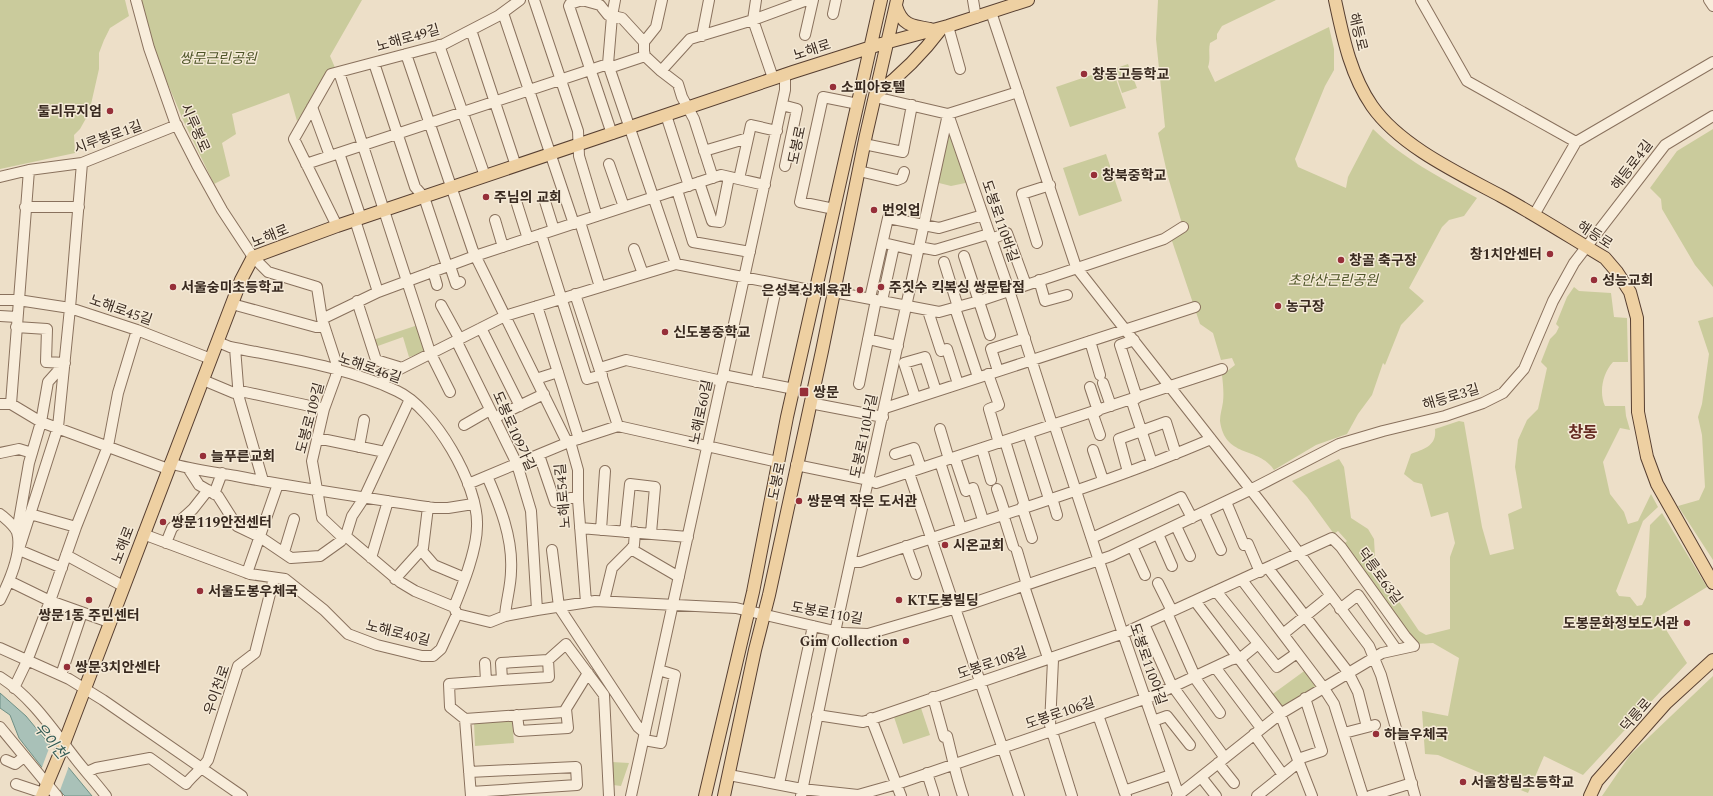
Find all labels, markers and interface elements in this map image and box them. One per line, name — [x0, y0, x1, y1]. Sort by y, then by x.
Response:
street label: 해등로 — [1343, 11, 1373, 53]
street label: 노해로49길 — [374, 19, 442, 57]
street label: 노해로 — [790, 34, 834, 66]
park label: 쌍문근린공원 — [179, 48, 258, 69]
place label: 창동고등학교 — [1092, 64, 1169, 85]
marker: 창동고등학교 — [1079, 69, 1089, 79]
place label: 소피아호텔 — [841, 77, 906, 98]
marker: 소피아호텔 — [828, 82, 838, 92]
street label: 시루봉로 — [175, 100, 215, 156]
place label: 둘리뮤지엄 — [38, 101, 102, 122]
marker: 둘리뮤지엄 — [105, 106, 115, 116]
street label: 시루봉로1길 — [71, 115, 145, 159]
street label: 도봉로 — [783, 124, 811, 166]
street label: 해등로4길 — [1606, 135, 1658, 195]
place label: 창북중학교 — [1102, 165, 1167, 186]
marker: 창북중학교 — [1089, 170, 1099, 180]
street label: 도봉로110바길 — [976, 177, 1024, 265]
place label: 주님의 교회 — [494, 187, 562, 208]
marker: 주님의 교회 — [481, 192, 491, 202]
place label: 번잇업 — [882, 200, 921, 221]
marker: 번잇업 — [869, 205, 879, 215]
street label: 해등로 — [1573, 216, 1617, 254]
street label: 노해로 — [248, 219, 292, 253]
place label: 창1치안센터 — [1470, 244, 1542, 265]
marker: 창1치안센터 — [1545, 249, 1555, 259]
place label: 창골 축구장 — [1349, 250, 1417, 271]
marker: 창골 축구장 — [1336, 255, 1346, 265]
park label: 초안산근린공원 — [1288, 270, 1379, 291]
place label: 성능교회 — [1602, 270, 1654, 291]
marker: 성능교회 — [1589, 275, 1599, 285]
place label: 서울숭미초등학교 — [181, 277, 284, 298]
place label: 주짓수 킥복싱 쌍문탑점 — [889, 277, 1025, 298]
place label: 은성복싱체육관 — [762, 280, 852, 301]
marker: 서울숭미초등학교 — [168, 282, 178, 292]
marker: 주짓수 킥복싱 쌍문탑점 — [876, 282, 886, 292]
marker: 은성복싱체육관 — [855, 285, 865, 295]
street label: 노해로45길 — [87, 289, 155, 331]
place label: 농구장 — [1286, 296, 1325, 317]
marker: 농구장 — [1273, 301, 1283, 311]
place label: 신도봉중학교 — [673, 322, 750, 343]
marker: 신도봉중학교 — [660, 327, 670, 337]
street label: 노해로46길 — [336, 347, 404, 389]
street label: 노해로60길 — [684, 378, 718, 446]
street label: 해등로3길 — [1420, 378, 1482, 416]
street label: 도봉로109길 — [290, 380, 330, 456]
place label: 쌍문 — [813, 382, 839, 403]
marker: 쌍문 — [798, 386, 810, 398]
street label: 도봉로109가길 — [487, 388, 541, 474]
street label: 도봉로110나길 — [845, 392, 883, 480]
district label: 창동 — [1568, 421, 1598, 445]
place label: 늘푸른교회 — [211, 446, 275, 467]
marker: 늘푸른교회 — [198, 451, 208, 461]
street label: 도봉로 — [763, 460, 791, 502]
street label: 노해로54길 — [550, 462, 576, 530]
place label: 쌍문역 작은 도서관 — [807, 491, 917, 512]
marker: 쌍문역 작은 도서관 — [794, 496, 804, 506]
place label: 쌍문119안전센터 — [171, 512, 272, 533]
marker: 쌍문119안전센터 — [158, 517, 168, 527]
street label: 노해로 — [106, 523, 140, 567]
place label: 시온교회 — [953, 535, 1005, 556]
marker: 시온교회 — [940, 540, 950, 550]
street label: 덕릉로63길 — [1352, 543, 1408, 609]
place label: 서울도봉우체국 — [208, 581, 298, 602]
marker: 서울도봉우체국 — [195, 586, 205, 596]
place label: KT도봉빌딩 — [907, 590, 979, 611]
marker: 쌍문1동 주민센터 — [84, 595, 94, 605]
marker: KT도봉빌딩 — [894, 595, 904, 605]
street label: 도봉로110길 — [789, 596, 865, 630]
place label: 쌍문1동 주민센터 — [38, 605, 140, 626]
place label: 도봉문화정보도서관 — [1563, 613, 1679, 634]
street label: 노해로40길 — [364, 615, 432, 651]
marker: 도봉문화정보도서관 — [1682, 618, 1692, 628]
street label: 도봉로110아길 — [1124, 620, 1172, 708]
place label: Gim Collection — [800, 631, 898, 652]
marker: Gim Collection — [901, 636, 911, 646]
street label: 도봉로108길 — [954, 641, 1030, 685]
place label: 쌍문3치안센타 — [75, 657, 160, 678]
marker: 쌍문3치안센타 — [62, 662, 72, 672]
street label: 우이천로 — [199, 662, 235, 718]
street label: 도봉로106길 — [1022, 691, 1098, 735]
street label: 덕릉로 — [1615, 693, 1657, 736]
water label: 우이천 — [28, 718, 74, 766]
place label: 하늘우체국 — [1384, 724, 1449, 745]
marker: 하늘우체국 — [1371, 729, 1381, 739]
place label: 서울창림초등학교 — [1471, 772, 1574, 793]
marker: 서울창림초등학교 — [1458, 777, 1468, 787]

